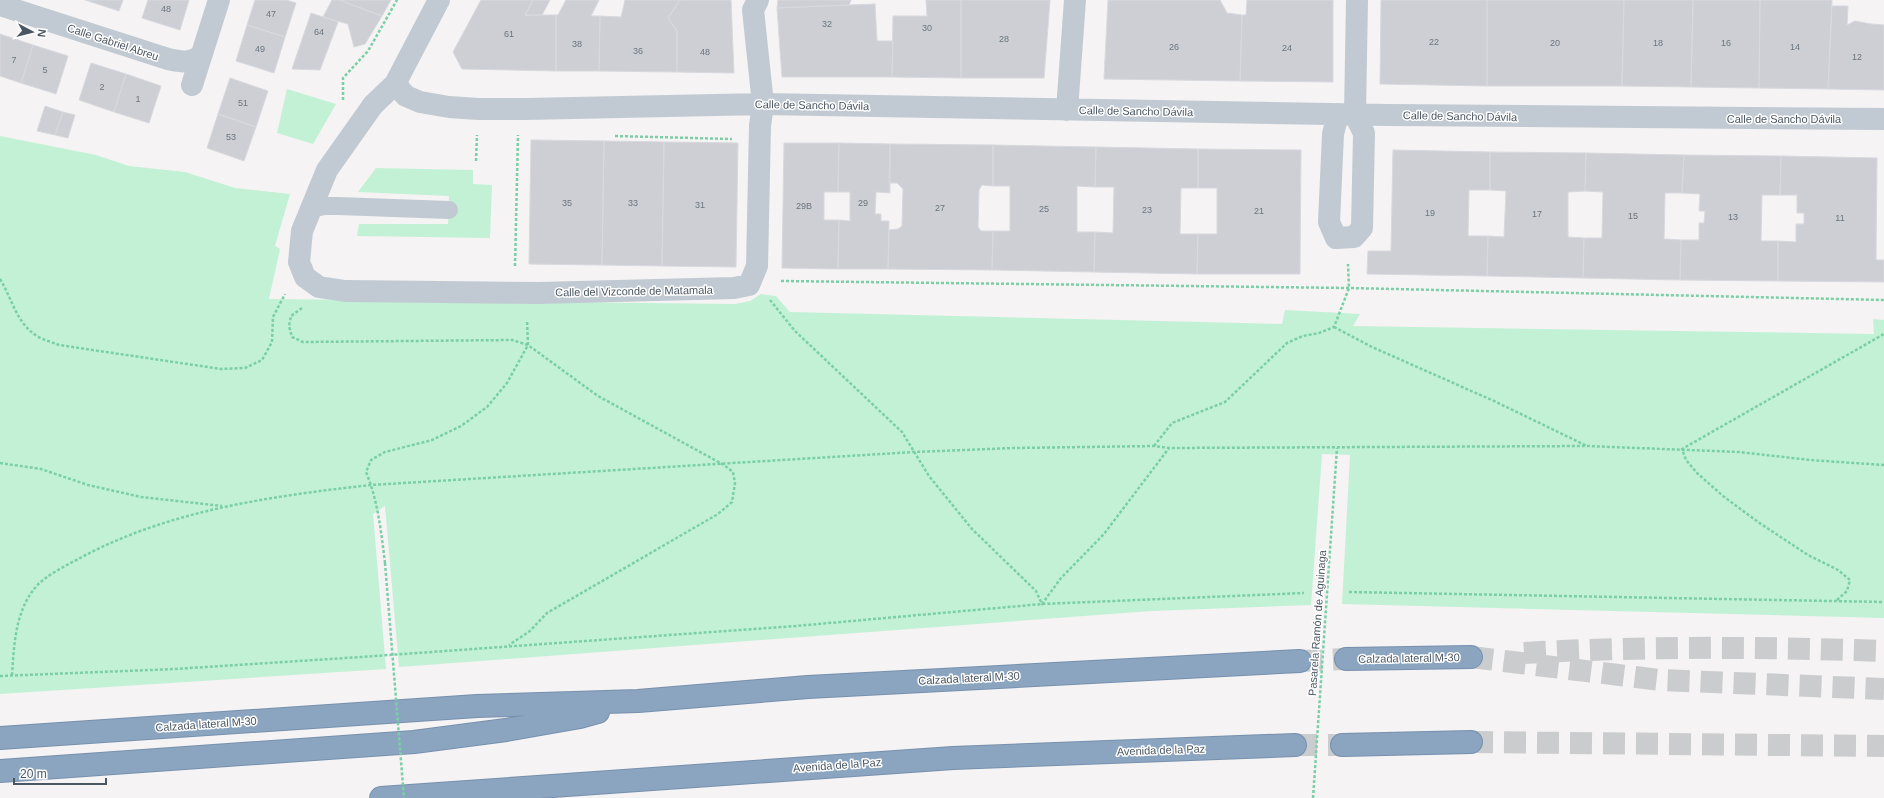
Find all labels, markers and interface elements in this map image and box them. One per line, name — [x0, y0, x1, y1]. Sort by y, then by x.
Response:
house number: 48 — [161, 4, 171, 14]
house number: 47 — [266, 9, 276, 19]
north arrow — [12, 12, 52, 52]
house number: 32 — [822, 19, 832, 29]
street label: Calle Gabriel Abreu — [66, 22, 160, 62]
house number: 30 — [922, 23, 932, 33]
house number: 64 — [314, 27, 324, 37]
text: N — [35, 29, 48, 38]
house number: 61 — [504, 29, 514, 39]
house number: 28 — [999, 34, 1009, 44]
house number: 22 — [1429, 37, 1439, 47]
house number: 20 — [1550, 38, 1560, 48]
house number: 18 — [1653, 38, 1663, 48]
house number: 16 — [1721, 38, 1731, 48]
house number: 38 — [572, 39, 582, 49]
house number: 26 — [1169, 42, 1179, 52]
house number: 14 — [1790, 42, 1800, 52]
house number: 24 — [1282, 43, 1292, 53]
house number: 49 — [255, 44, 265, 54]
house number: 36 — [633, 46, 643, 56]
house number: 48 — [700, 47, 710, 57]
house number: 12 — [1852, 52, 1862, 62]
house number: 7 — [11, 55, 17, 65]
house number: 5 — [42, 65, 48, 75]
house number: 2 — [99, 82, 105, 92]
house number: 1 — [135, 94, 141, 104]
house number: 51 — [238, 98, 248, 108]
street label: Calle de Sancho Dávila — [755, 98, 870, 112]
street label: Calle de Sancho Dávila — [1079, 104, 1194, 118]
street label: Calle de Sancho Dávila — [1403, 109, 1518, 123]
street label: Calle de Sancho Dávila — [1727, 113, 1842, 125]
house number: 53 — [226, 132, 236, 142]
house number: 35 — [562, 198, 572, 208]
house number: 33 — [628, 198, 638, 208]
house number: 29 — [858, 198, 868, 208]
house number: 31 — [695, 200, 705, 210]
house number: 29B — [796, 201, 812, 211]
house number: 27 — [935, 203, 945, 213]
house number: 25 — [1039, 204, 1049, 214]
house number: 23 — [1142, 205, 1152, 215]
house number: 21 — [1254, 206, 1264, 216]
house number: 19 — [1425, 208, 1435, 218]
house number: 17 — [1532, 209, 1542, 219]
house number: 15 — [1628, 211, 1638, 221]
house number: 13 — [1728, 212, 1738, 222]
house number: 11 — [1835, 213, 1845, 223]
street label: Calle del Vizconde de Matamala — [555, 284, 714, 298]
street label: Pasarela Ramón de Aguinaga — [1306, 549, 1328, 696]
street label: Calzada lateral M-30 — [1358, 651, 1460, 665]
street label: Calzada lateral M-30 — [918, 669, 1020, 687]
street label: Calzada lateral M-30 — [155, 714, 257, 734]
street label: Avenida de la Paz — [1117, 742, 1205, 758]
street label: Avenida de la Paz — [792, 756, 882, 774]
scale bar — [14, 760, 106, 786]
text: 20 m — [20, 767, 47, 781]

